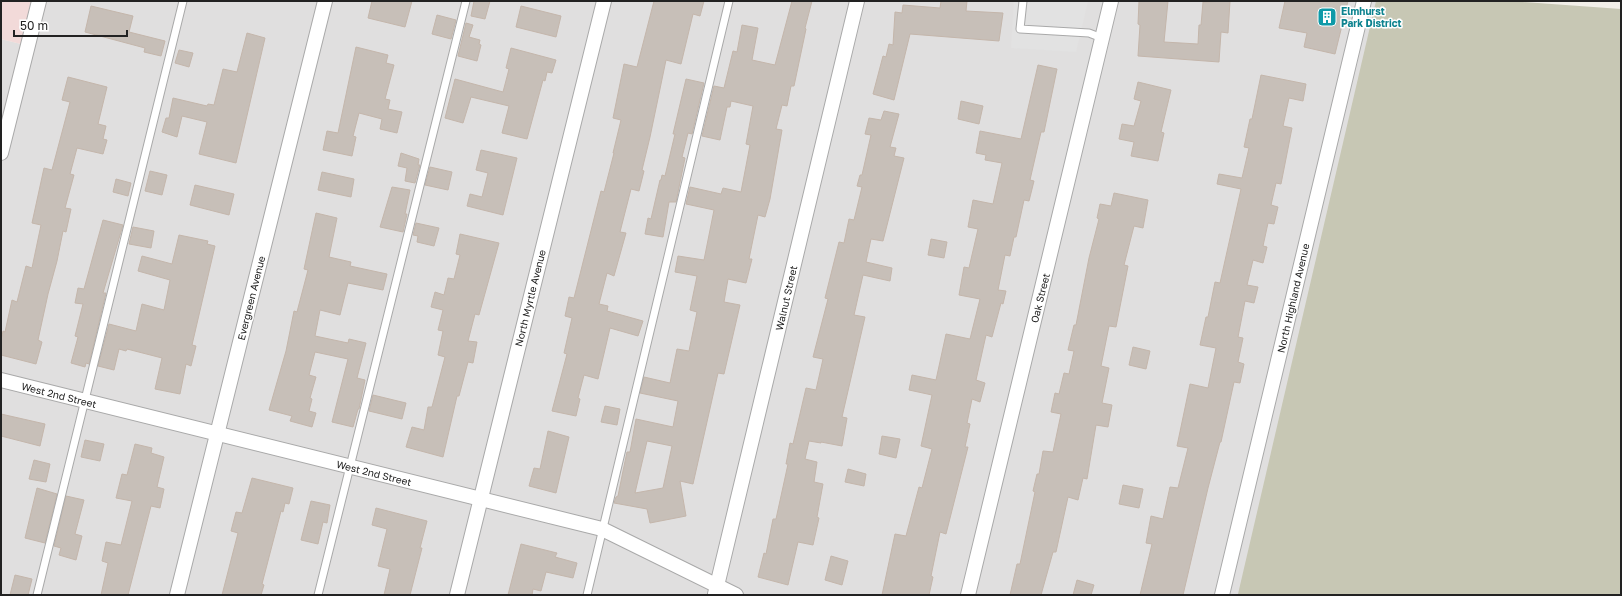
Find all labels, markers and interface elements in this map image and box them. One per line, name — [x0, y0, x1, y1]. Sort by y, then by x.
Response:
place label: Elmhurst Park District — [1341, 5, 1401, 29]
building icon: Elmhurst Park District — [1316, 6, 1338, 28]
scale bar — [14, 12, 127, 38]
text: 50 m — [20, 18, 48, 33]
street label: North Highland Avenue — [1275, 242, 1311, 354]
street label: North Myrtle Avenue — [512, 248, 548, 348]
street label: Evergreen Avenue — [235, 254, 267, 341]
street label: Walnut Street — [773, 264, 799, 332]
street label: Oak Street — [1028, 272, 1052, 324]
street label: West 2nd Street — [20, 380, 98, 410]
street label: West 2nd Street — [335, 458, 413, 488]

